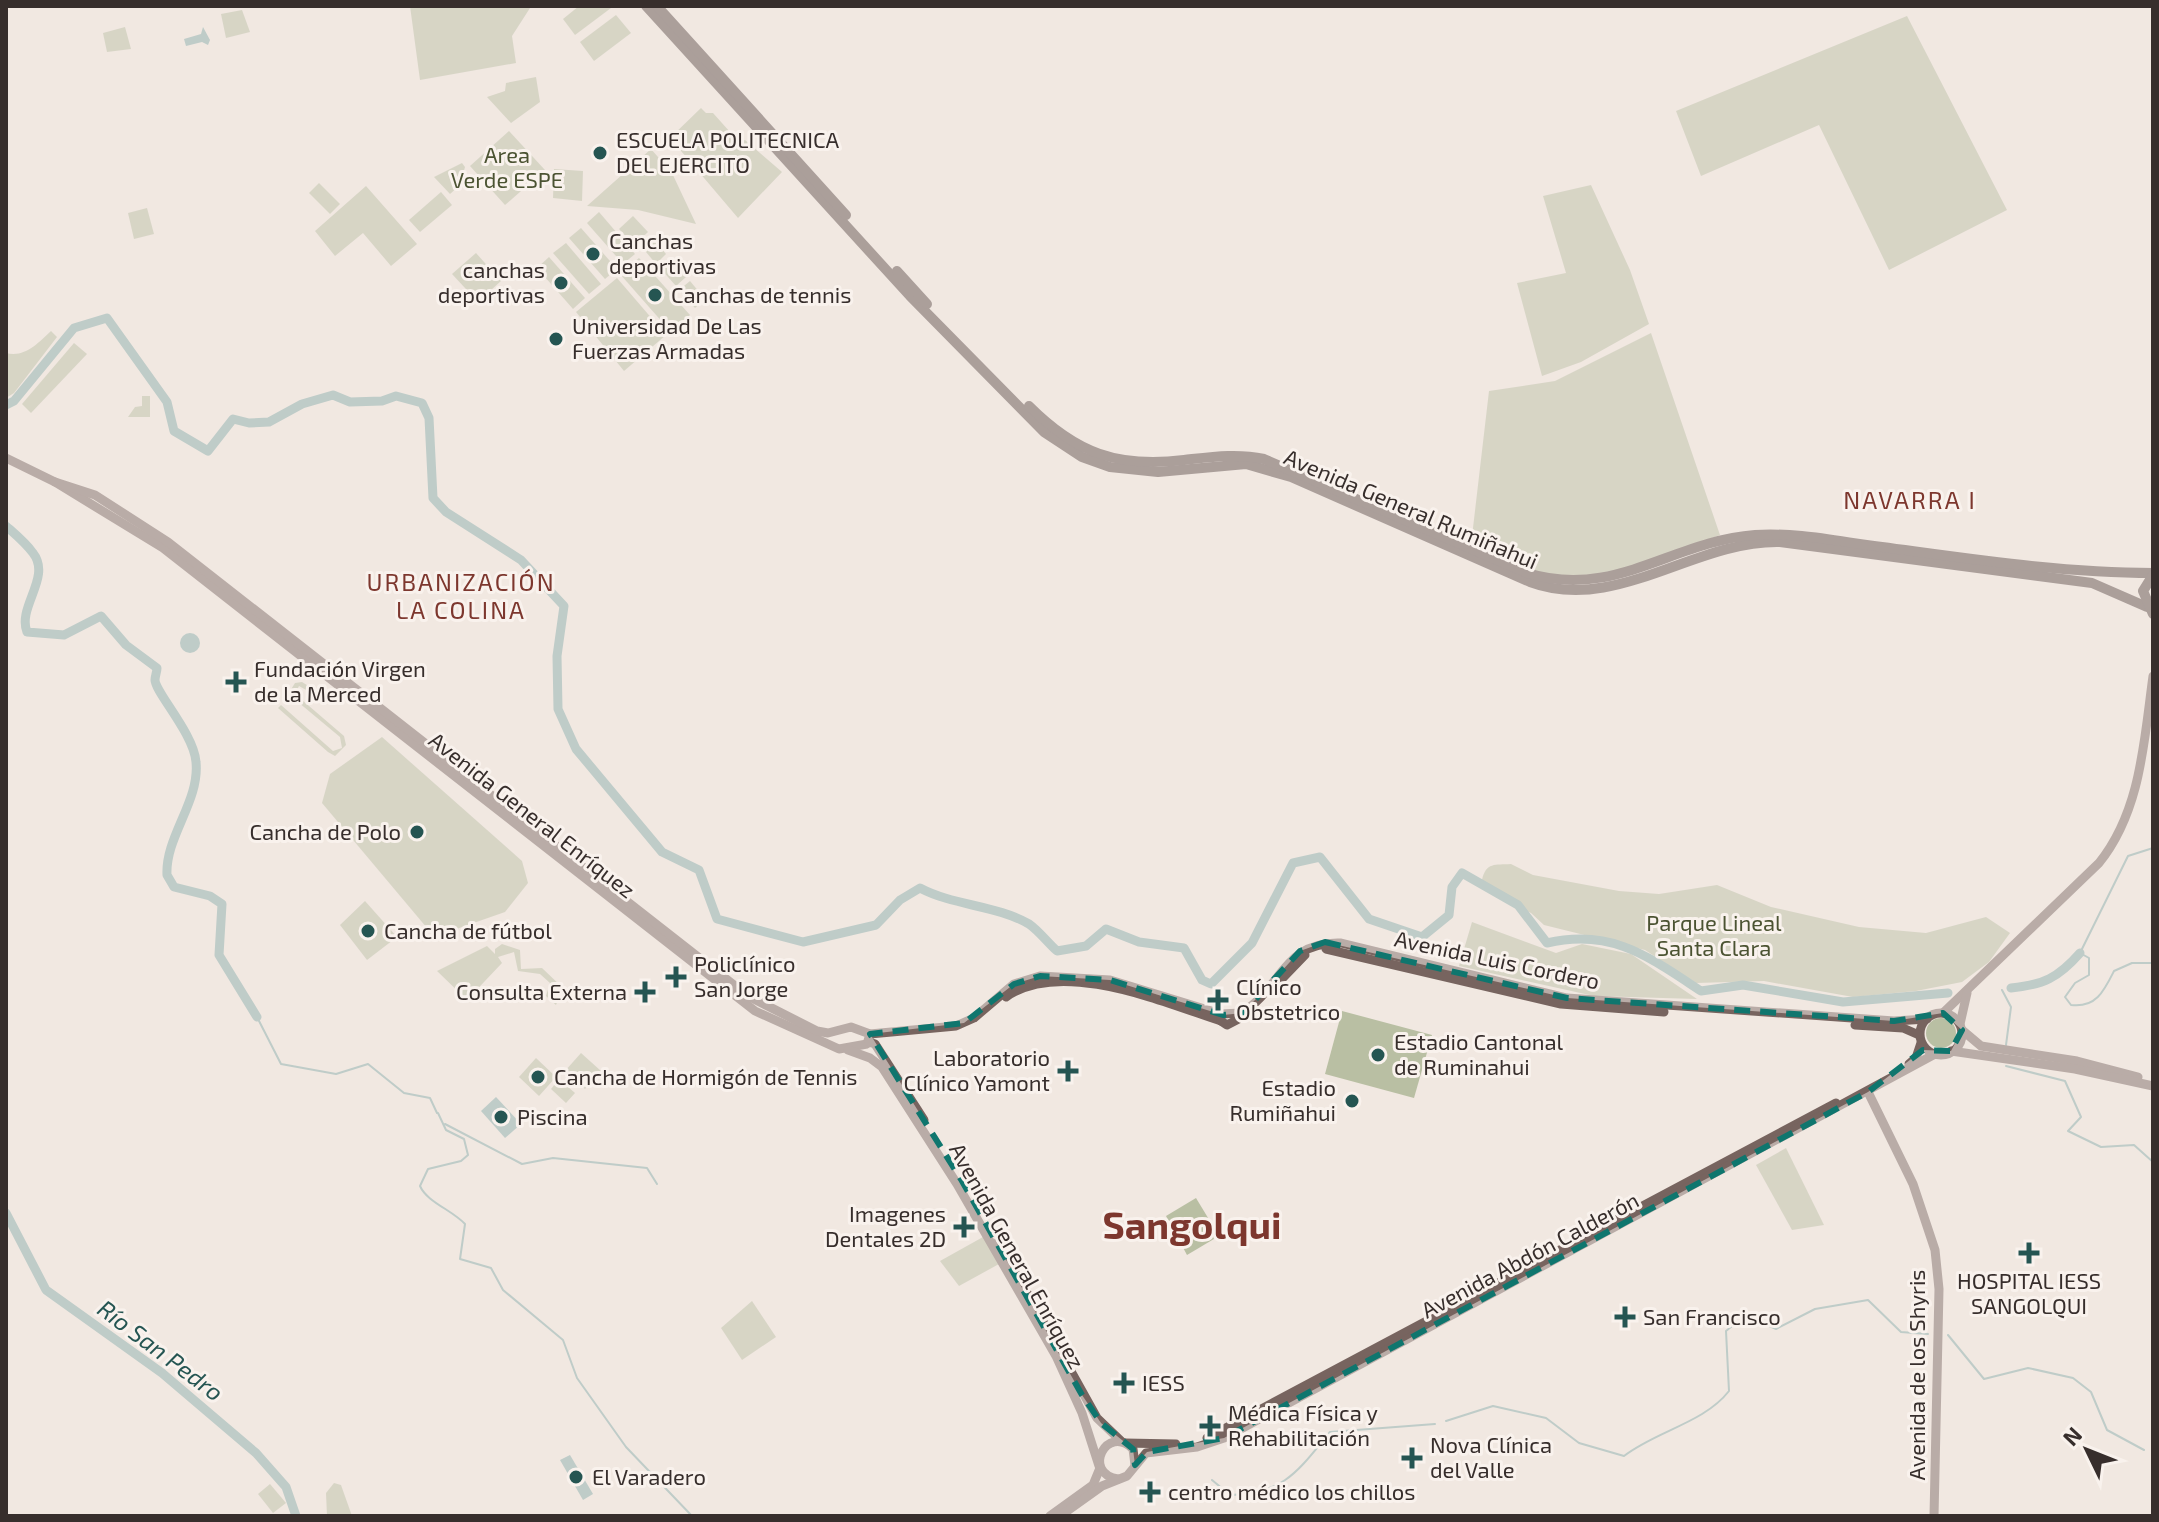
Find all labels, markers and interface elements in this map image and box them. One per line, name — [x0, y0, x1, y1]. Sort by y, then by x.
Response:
place label: ESCUELA POLITECNICA DEL EJERCITO — [616, 126, 840, 177]
park label: Area Verde ESPE — [451, 141, 563, 192]
marker: ESCUELA POLITECNICA DEL EJERCITO — [591, 144, 609, 162]
place label: Canchas deportivas — [609, 227, 716, 278]
marker: Canchas deportivas — [584, 245, 602, 263]
place label: canchas deportivas — [438, 256, 545, 307]
marker: canchas deportivas — [552, 274, 570, 292]
place label: Canchas de tennis — [671, 281, 851, 307]
marker: Canchas de tennis — [646, 286, 664, 304]
place label: Universidad De Las Fuerzas Armadas — [572, 312, 762, 363]
marker: Universidad De Las Fuerzas Armadas — [547, 330, 565, 348]
street label: Avenida General Rumiñahui — [1281, 443, 1542, 573]
district label: NAVARRA I — [1843, 485, 1977, 514]
district label: URBANIZACIÓN LA COLINA — [366, 567, 556, 624]
place label: Fundación Virgen de la Merced — [254, 655, 426, 706]
marker: Fundación Virgen de la Merced — [225, 671, 247, 693]
street label: Avenida General Enríquez — [425, 726, 641, 903]
place label: Cancha de Polo — [249, 818, 401, 844]
marker: Cancha de Polo — [408, 823, 426, 841]
park label: Parque Lineal Santa Clara — [1646, 909, 1782, 960]
place label: Cancha de fútbol — [384, 917, 552, 943]
marker: Cancha de fútbol — [359, 922, 377, 940]
street label: Avenida Luis Cordero — [1392, 925, 1602, 993]
place label: Policlínico San Jorge — [694, 950, 795, 1001]
marker: Policlínico San Jorge — [665, 966, 687, 988]
place label: Clínico Obstetrico — [1236, 973, 1340, 1024]
place label: Consulta Externa — [456, 978, 627, 1004]
marker: Consulta Externa — [634, 981, 656, 1003]
marker: Clínico Obstetrico — [1207, 989, 1229, 1011]
place label: Estadio Cantonal de Ruminahui — [1394, 1028, 1564, 1079]
place label: Laboratorio Clínico Yamont — [904, 1044, 1050, 1095]
marker: Estadio Cantonal de Ruminahui — [1369, 1046, 1387, 1064]
marker: Laboratorio Clínico Yamont — [1057, 1060, 1079, 1082]
place label: Cancha de Hormigón de Tennis — [554, 1063, 858, 1089]
marker: Cancha de Hormigón de Tennis — [529, 1068, 547, 1086]
place label: Estadio Rumiñahui — [1229, 1074, 1336, 1125]
marker: Estadio Rumiñahui — [1343, 1092, 1361, 1110]
place label: Piscina — [517, 1103, 588, 1129]
marker: Piscina — [492, 1108, 510, 1126]
street label: Avenida General Enríquez — [945, 1138, 1091, 1373]
street label: Avenida Abdón Calderón — [1416, 1186, 1643, 1322]
place label: Imagenes Dentales 2D — [825, 1200, 946, 1251]
district label: Sangolqui — [1102, 1201, 1282, 1247]
marker: Imagenes Dentales 2D — [953, 1216, 975, 1238]
marker: HOSPITAL IESS SANGOLQUI — [2018, 1242, 2040, 1264]
place label: HOSPITAL IESS SANGOLQUI — [1957, 1267, 2101, 1319]
street label: Avenida de los Shyris — [1903, 1269, 1929, 1481]
water label: Río San Pedro — [92, 1293, 229, 1406]
place label: San Francisco — [1643, 1303, 1781, 1329]
marker: San Francisco — [1614, 1306, 1636, 1328]
place label: IESS — [1142, 1369, 1185, 1395]
marker: IESS — [1113, 1372, 1135, 1394]
place label: Médica Física y Rehabilitación — [1228, 1399, 1378, 1450]
north arrow — [2047, 1410, 2127, 1490]
marker: Médica Física y Rehabilitación — [1199, 1415, 1221, 1437]
text: N — [2057, 1421, 2087, 1450]
place label: Nova Clínica del Valle — [1430, 1431, 1552, 1482]
marker: Nova Clínica del Valle — [1401, 1447, 1423, 1469]
place label: El Varadero — [592, 1463, 706, 1489]
marker: El Varadero — [567, 1468, 585, 1486]
place label: centro médico los chillos — [1168, 1478, 1415, 1504]
marker: centro médico los chillos — [1139, 1481, 1161, 1503]

